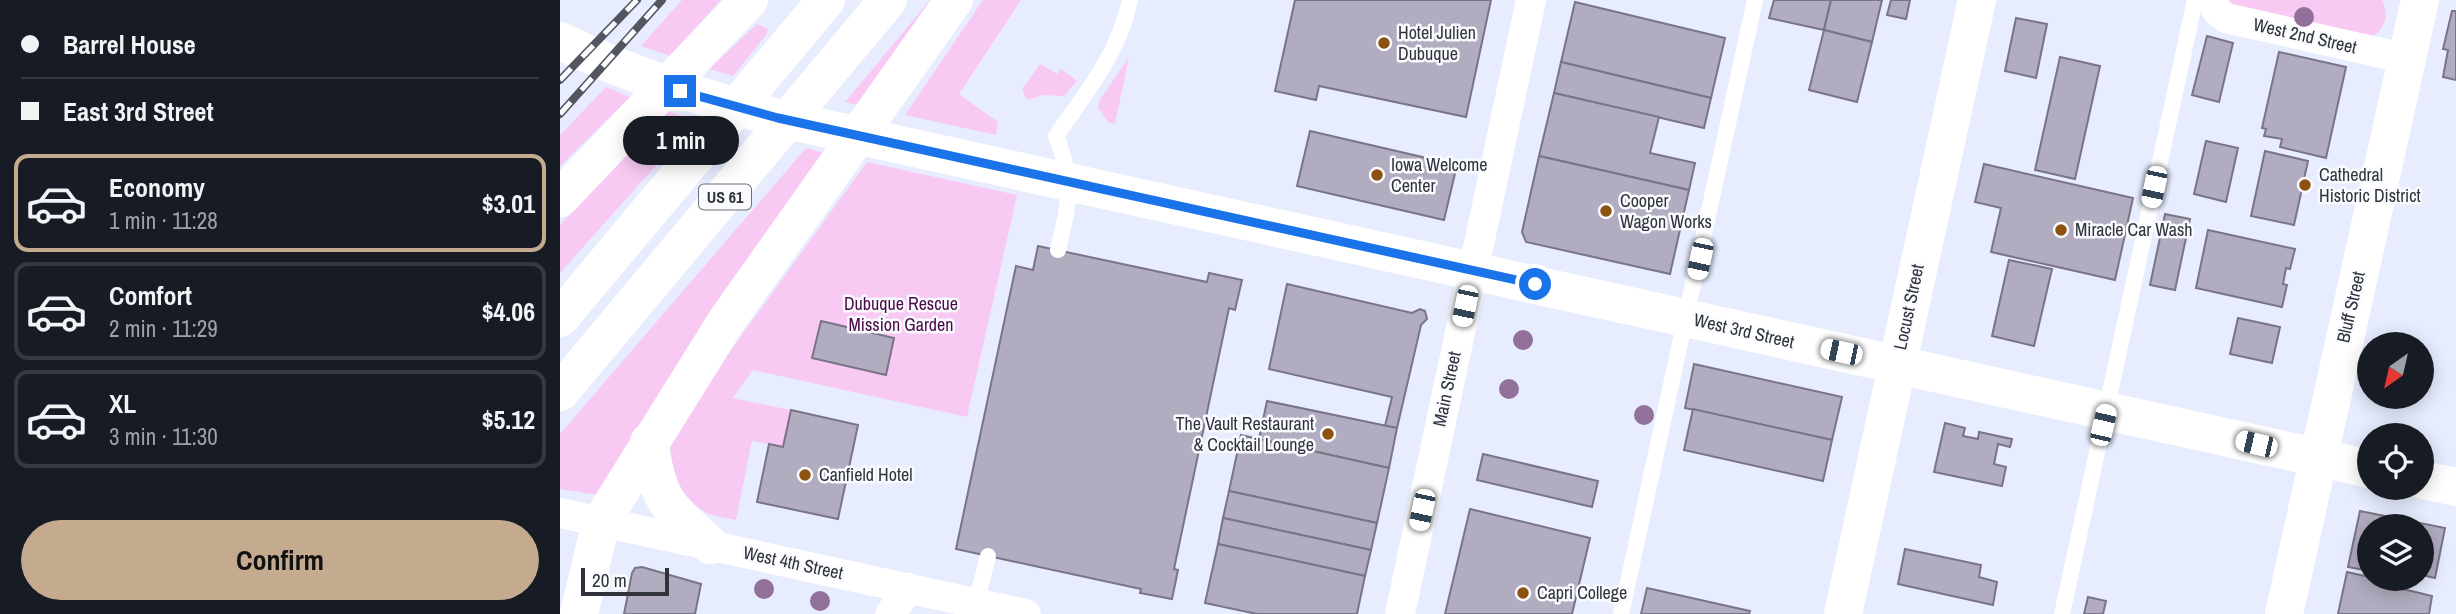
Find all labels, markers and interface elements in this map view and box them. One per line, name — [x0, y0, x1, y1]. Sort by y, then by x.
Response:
street label: West 2nd Street — [2251, 11, 2359, 60]
place label: Hotel Julien Dubuque — [1398, 20, 1476, 66]
text: Barrel House — [63, 27, 196, 62]
marker: Hotel Julien Dubuque — [1376, 35, 1392, 51]
route end — [664, 75, 696, 107]
text: East 3rd Street — [63, 94, 214, 129]
callout: 1 min — [622, 116, 738, 164]
text: 1 min — [656, 125, 706, 156]
place label: Iowa Welcome Center — [1391, 152, 1488, 198]
place label: Cathedral Historic District — [2319, 162, 2421, 208]
car — [2140, 164, 2169, 210]
marker: Iowa Welcome Center — [1369, 167, 1385, 183]
text: Economy — [109, 170, 205, 205]
icon: car — [25, 172, 88, 235]
marker: Cathedral Historic District — [2297, 177, 2313, 193]
road number: US 61 — [699, 184, 751, 210]
text: $3.01 — [482, 186, 535, 221]
place label: Cooper Wagon Works — [1620, 188, 1712, 234]
marker: Cooper Wagon Works — [1598, 203, 1614, 219]
text: 1 min · 11:28 — [109, 205, 218, 236]
place label: Miracle Car Wash — [2075, 217, 2193, 242]
marker: Miracle Car Wash — [2053, 222, 2069, 238]
car — [1686, 236, 1715, 282]
street label: Locust Street — [1887, 262, 1930, 352]
route start — [1519, 268, 1551, 300]
street label: Bluff Street — [2330, 269, 2371, 345]
text: Comfort — [109, 278, 192, 313]
icon: car — [25, 280, 88, 343]
car — [1451, 283, 1480, 329]
park label: Dubuque Rescue Mission Garden — [844, 291, 958, 337]
text: $4.06 — [482, 294, 535, 329]
street label: West 3rd Street — [1691, 307, 1797, 354]
text: 2 min · 11:29 — [109, 313, 218, 344]
north arrow — [2357, 332, 2434, 410]
map controls — [2357, 332, 2434, 591]
car — [1819, 337, 1864, 367]
street label: Main Street — [1426, 349, 1467, 429]
text: XL — [109, 386, 136, 421]
icon: car — [25, 388, 88, 451]
text: $5.12 — [482, 402, 535, 437]
car — [2089, 402, 2118, 448]
place label: The Vault Restaurant & Cocktail Lounge — [1176, 411, 1314, 457]
text: 3 min · 11:30 — [109, 421, 218, 452]
button: locate — [2357, 423, 2434, 500]
marker: The Vault Restaurant & Cocktail Lounge — [1320, 426, 1336, 442]
car — [2234, 429, 2279, 459]
place label: Canfield Hotel — [819, 462, 913, 487]
marker: Canfield Hotel — [797, 467, 813, 483]
car — [1408, 487, 1437, 533]
button: layers — [2357, 514, 2434, 591]
button: Confirm — [21, 520, 539, 600]
street label: West 4th Street — [741, 540, 845, 585]
scale bar — [581, 565, 668, 597]
text: 20 m — [592, 567, 627, 593]
place label: Capri College — [1537, 580, 1627, 605]
marker: Capri College — [1515, 585, 1531, 601]

